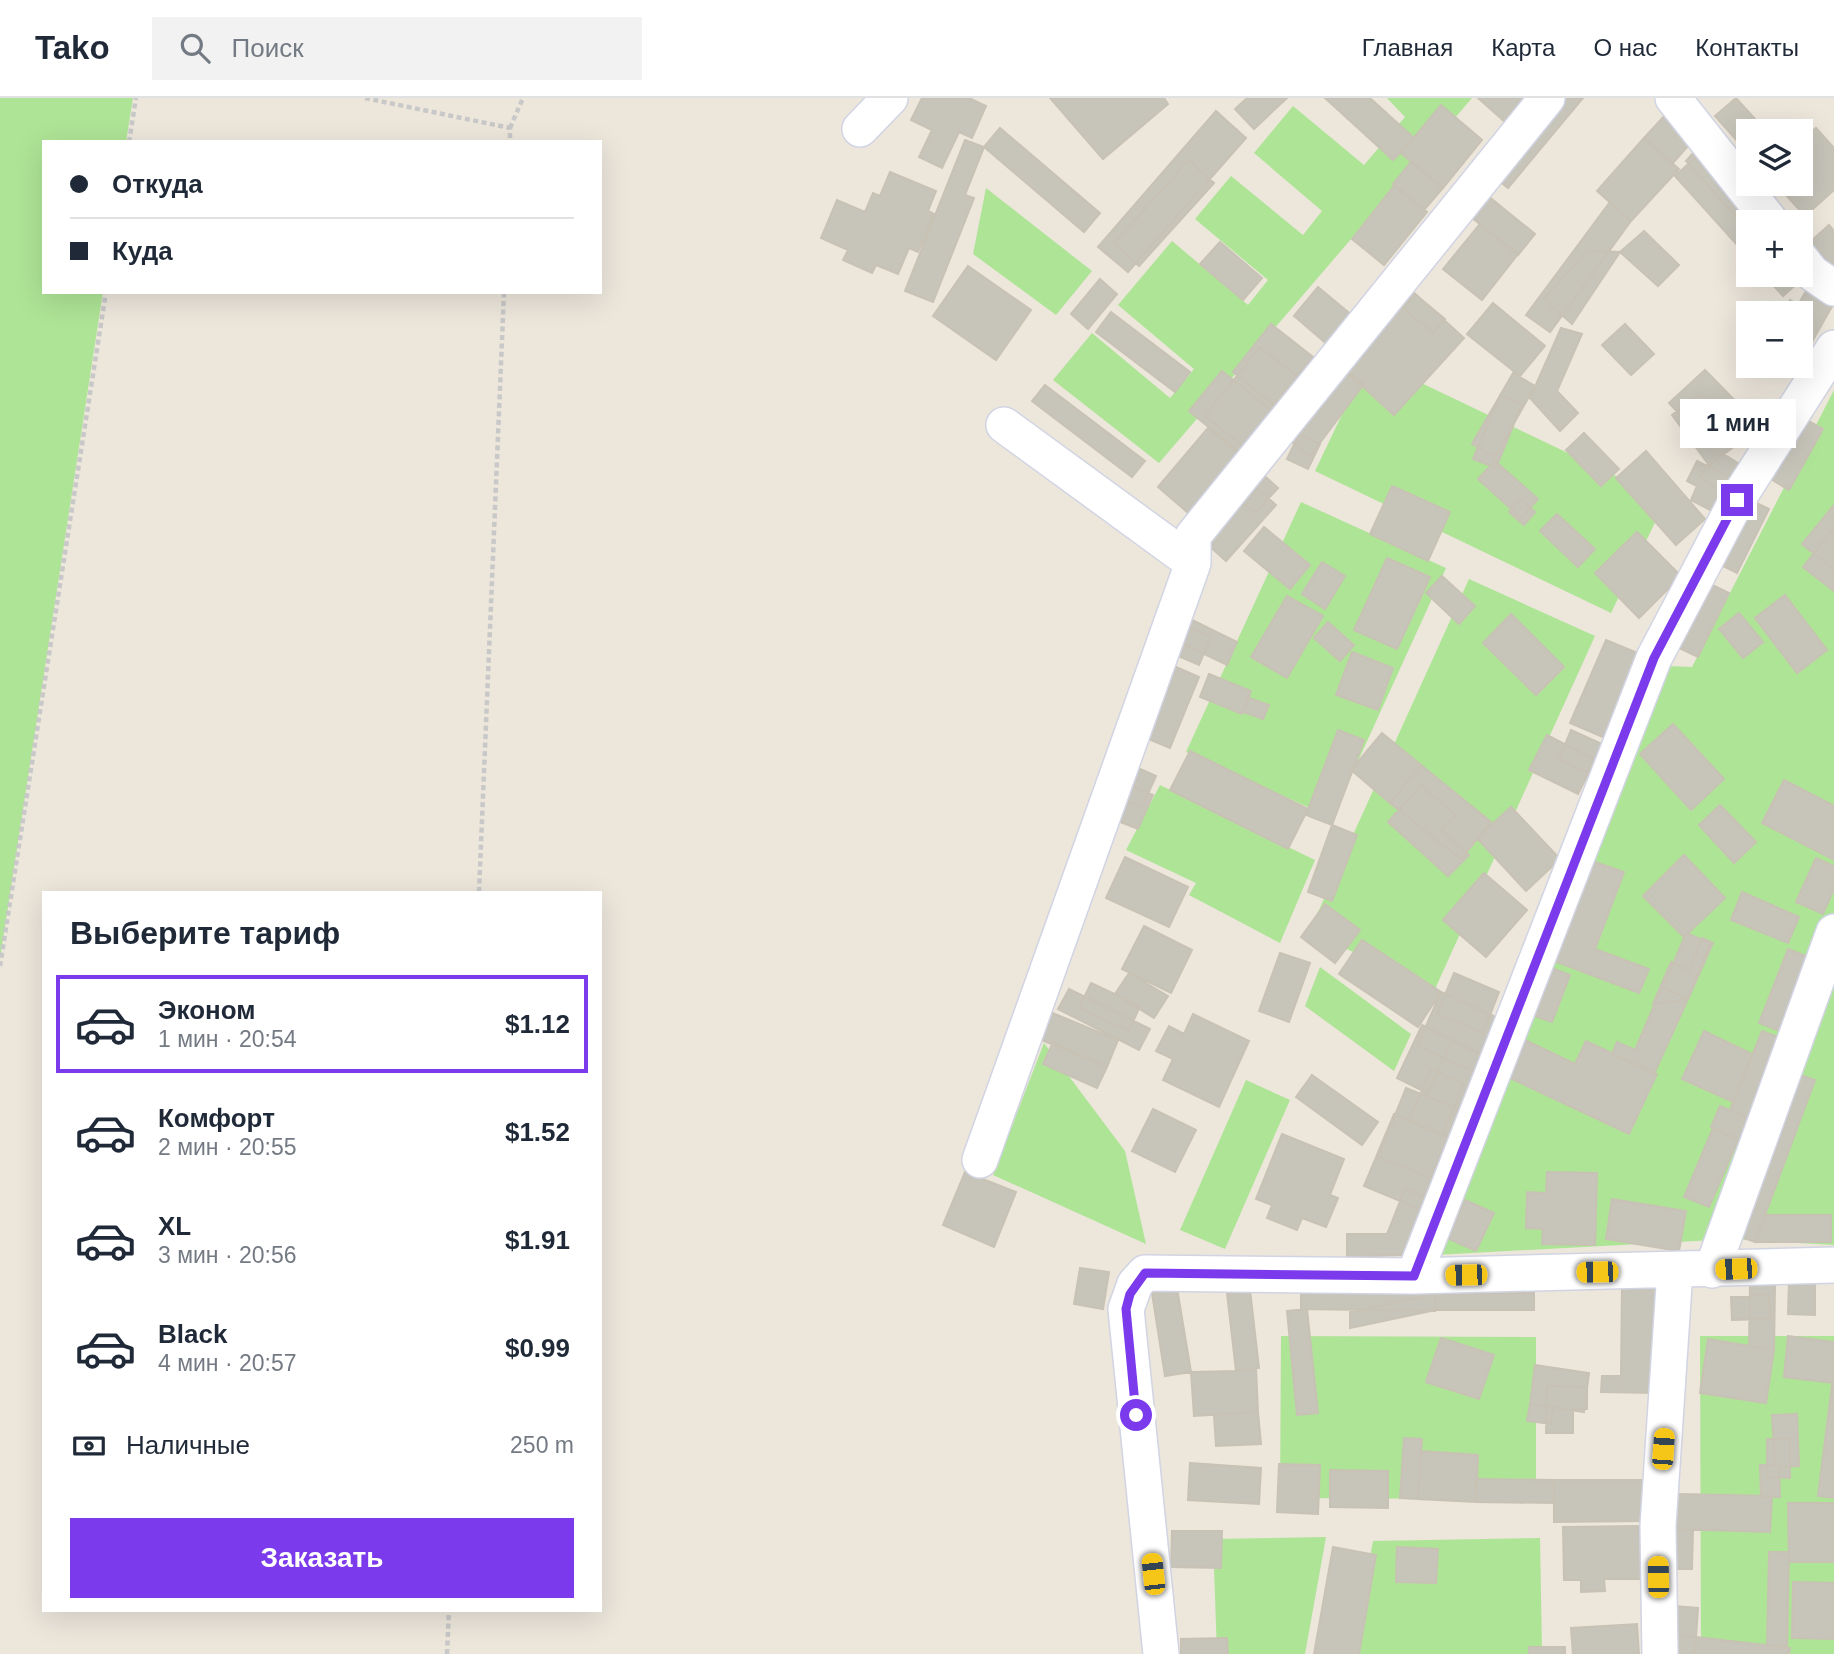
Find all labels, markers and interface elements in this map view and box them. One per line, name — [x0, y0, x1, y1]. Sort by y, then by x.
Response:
search box — [152, 17, 642, 80]
text: Tako — [35, 29, 110, 66]
icon: search — [176, 29, 214, 67]
text: Поиск — [232, 33, 304, 63]
text: Главная — [1362, 34, 1453, 61]
text: Карта — [1491, 34, 1555, 61]
text: О нас — [1593, 34, 1657, 61]
text: Контакты — [1695, 34, 1799, 61]
map controls — [1736, 119, 1813, 378]
button: layers — [1736, 119, 1813, 196]
text: Откуда — [112, 169, 203, 199]
button: + — [1736, 210, 1813, 287]
text: Куда — [112, 236, 173, 266]
button: − — [1736, 301, 1813, 378]
callout: 1 мин — [1679, 398, 1795, 448]
text: 1 мин — [1706, 410, 1770, 436]
route end — [1721, 484, 1753, 516]
text: Выберите тариф — [70, 915, 340, 951]
icon: car — [74, 993, 137, 1056]
text: Эконом — [158, 995, 256, 1025]
text: $1.12 — [505, 1009, 570, 1039]
text: 1 мин · 20:54 — [158, 1026, 297, 1052]
icon: car — [74, 1101, 137, 1164]
text: Комфорт — [158, 1103, 275, 1133]
text: $1.52 — [505, 1117, 570, 1147]
text: 2 мин · 20:55 — [158, 1134, 297, 1160]
icon: car — [74, 1209, 137, 1272]
text: XL — [158, 1211, 191, 1241]
text: $1.91 — [505, 1225, 570, 1255]
text: 3 мин · 20:56 — [158, 1242, 297, 1268]
car — [1715, 1258, 1758, 1280]
car — [1576, 1261, 1619, 1283]
car — [1445, 1264, 1488, 1286]
icon: car — [74, 1317, 137, 1380]
text: Black — [158, 1319, 227, 1349]
text: $0.99 — [505, 1333, 570, 1363]
text: 4 мин · 20:57 — [158, 1350, 297, 1376]
route start — [1120, 1399, 1152, 1431]
icon: cash — [70, 1427, 108, 1465]
car — [1652, 1427, 1675, 1471]
text: Наличные — [126, 1430, 250, 1460]
text: 250 m — [510, 1432, 574, 1458]
button: Заказать — [70, 1518, 574, 1598]
car — [1141, 1552, 1166, 1596]
car — [1648, 1556, 1669, 1598]

